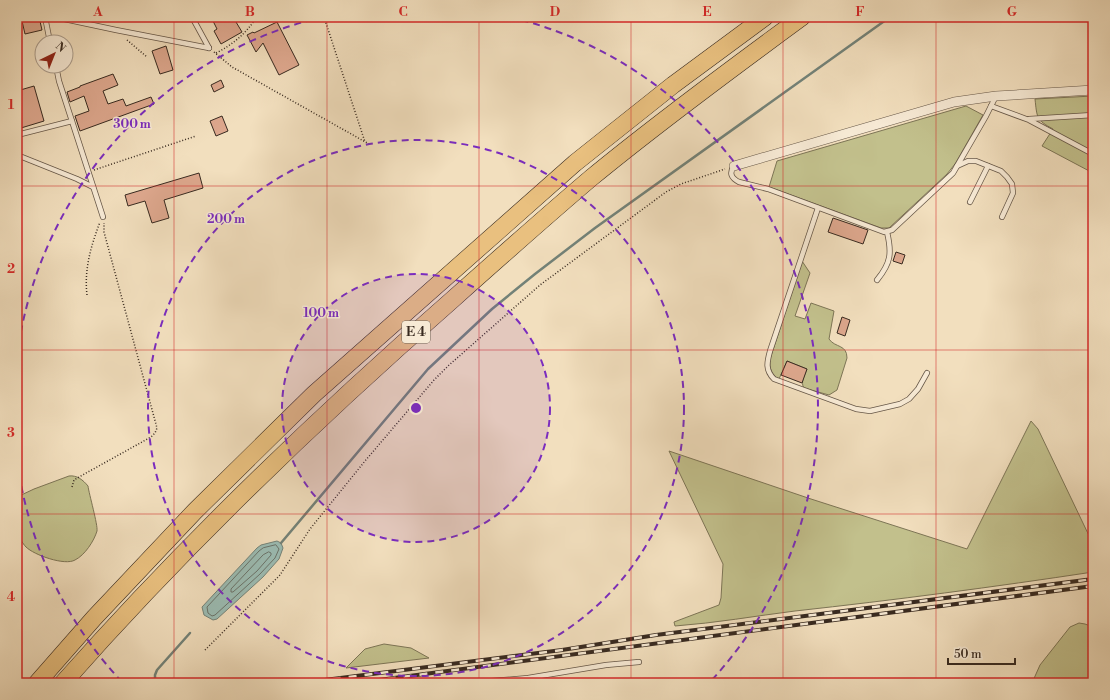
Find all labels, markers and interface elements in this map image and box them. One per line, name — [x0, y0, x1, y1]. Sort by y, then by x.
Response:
text: A — [92, 4, 103, 20]
text: B — [245, 4, 255, 20]
text: C — [398, 4, 408, 20]
text: D — [550, 4, 560, 20]
text: E — [702, 4, 712, 20]
text: F — [855, 4, 865, 20]
text: G — [1007, 4, 1018, 20]
north arrow — [34, 34, 74, 74]
text: N — [52, 39, 68, 56]
text: 1 — [8, 97, 15, 113]
text: 300 m — [113, 117, 151, 132]
text: 200 m — [207, 212, 245, 227]
text: 2 — [7, 261, 15, 277]
text: 100 m — [303, 306, 339, 321]
road number: E 4 — [402, 321, 430, 343]
centre of rings — [409, 401, 423, 415]
text: 3 — [7, 425, 15, 441]
text: 4 — [7, 589, 16, 605]
scale bar — [948, 640, 1015, 666]
text: 50 m — [954, 647, 982, 662]

